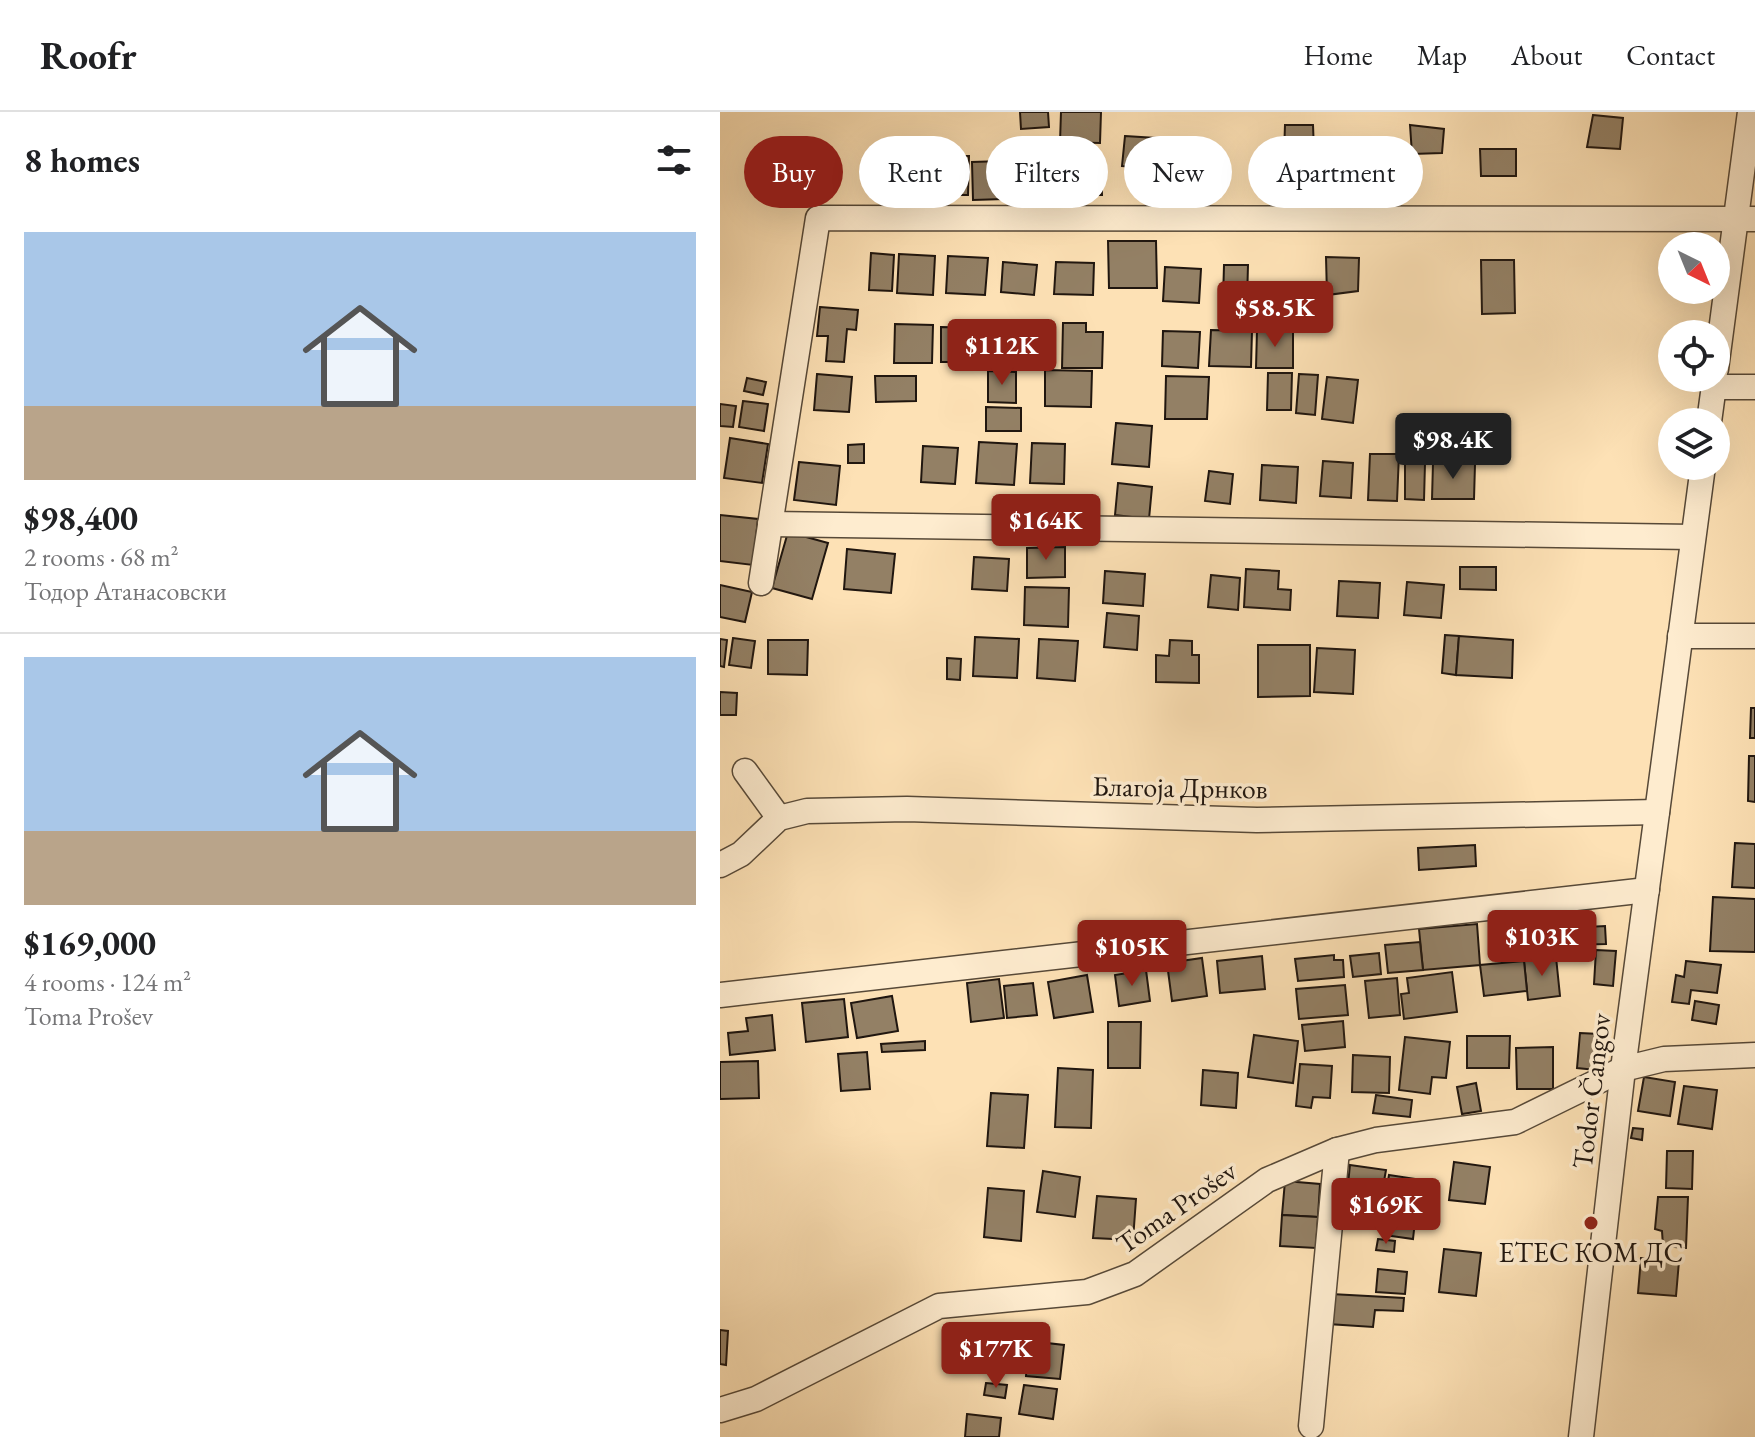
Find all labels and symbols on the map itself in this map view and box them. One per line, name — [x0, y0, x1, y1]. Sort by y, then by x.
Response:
north arrow — [1658, 232, 1730, 304]
pin: $58.5K — [1210, 281, 1340, 349]
pin: $112K — [946, 319, 1058, 387]
pin: $98.4K — [1388, 413, 1518, 481]
pin: $164K — [990, 494, 1102, 562]
street label: Благоја Дрнков — [1092, 767, 1268, 807]
pin: $103K — [1486, 910, 1598, 978]
pin: $105K — [1076, 920, 1188, 988]
street label: Todor Čangov — [1564, 1010, 1618, 1171]
street label: Toma Prošev — [1109, 1152, 1244, 1262]
pin: $169K — [1330, 1178, 1442, 1246]
marker: ЕТЕС КОМ ДС — [1582, 1214, 1600, 1232]
place label: ЕТЕС КОМ ДС — [1499, 1234, 1683, 1270]
pin: $177K — [940, 1322, 1052, 1390]

